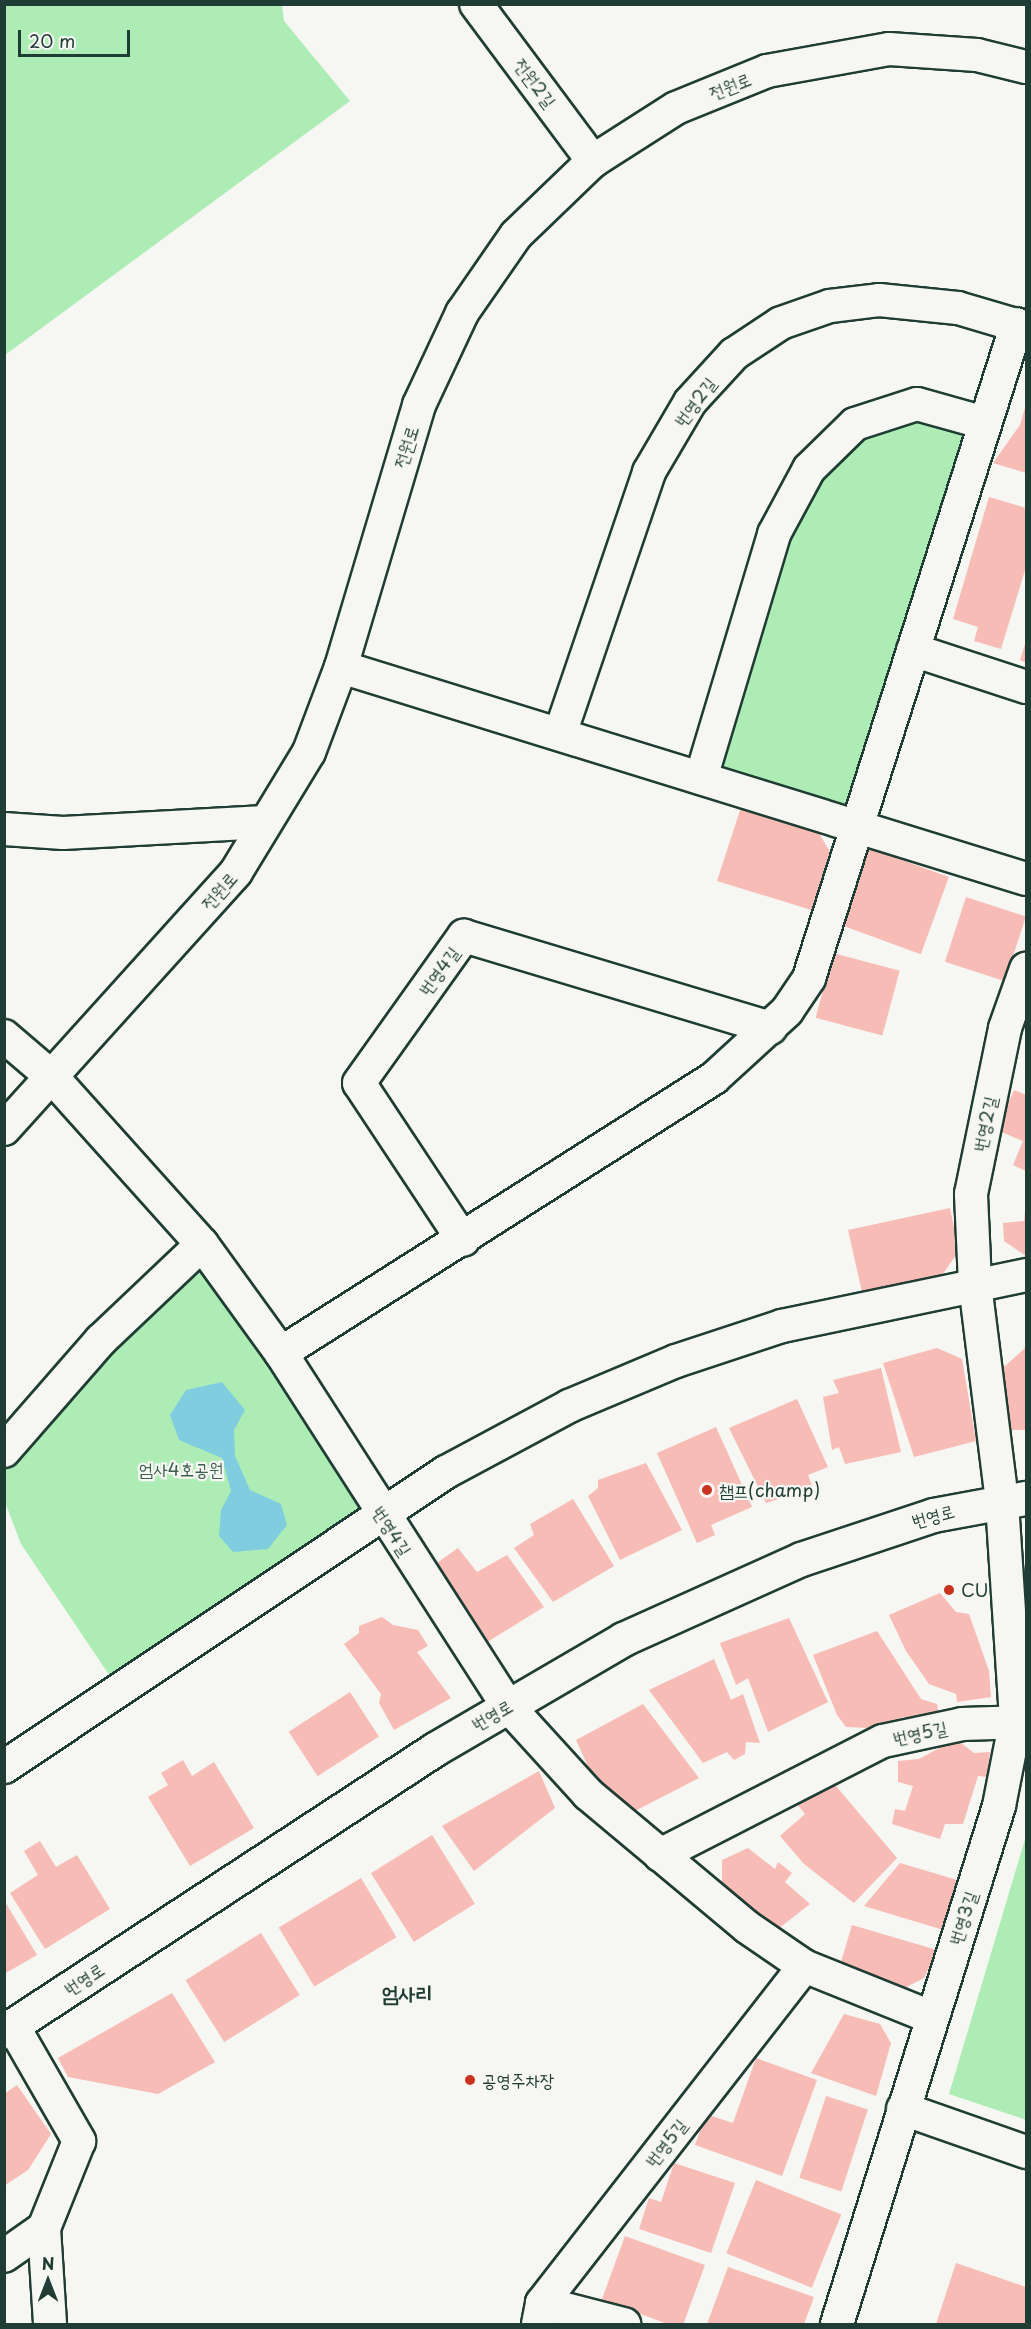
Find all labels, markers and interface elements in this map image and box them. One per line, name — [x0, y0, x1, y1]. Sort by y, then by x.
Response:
scale bar — [21, 18, 134, 56]
text: 20 m — [29, 27, 75, 54]
street label: 전원2길 — [509, 54, 561, 112]
street label: 전원로 — [706, 68, 754, 104]
street label: 번영2길 — [669, 373, 721, 431]
street label: 전원로 — [389, 423, 423, 471]
street label: 전원로 — [197, 868, 241, 914]
street label: 번영4길 — [414, 942, 464, 1000]
street label: 번영2길 — [969, 1094, 1001, 1154]
park label: 엄사4호공원 — [139, 1458, 223, 1480]
place label: 챔프(champ) — [719, 1479, 820, 1501]
marker: 챔프(champ) — [700, 1483, 714, 1497]
street label: 번영로 — [909, 1500, 957, 1532]
street label: 번영4길 — [368, 1502, 416, 1560]
place label: CU — [961, 1579, 988, 1601]
marker: CU — [942, 1583, 956, 1597]
street label: 번영로 — [468, 1695, 516, 1735]
street label: 번영5길 — [891, 1717, 949, 1749]
street label: 번영3길 — [944, 1888, 982, 1948]
street label: 번영로 — [60, 1958, 108, 2000]
district label: 엄사리 — [382, 1979, 432, 2005]
place label: 공영주차장 — [482, 2069, 554, 2091]
marker: 공영주차장 — [463, 2073, 477, 2087]
street label: 번영5길 — [641, 2115, 691, 2171]
north arrow — [18, 2251, 78, 2311]
text: N — [42, 2251, 54, 2275]

